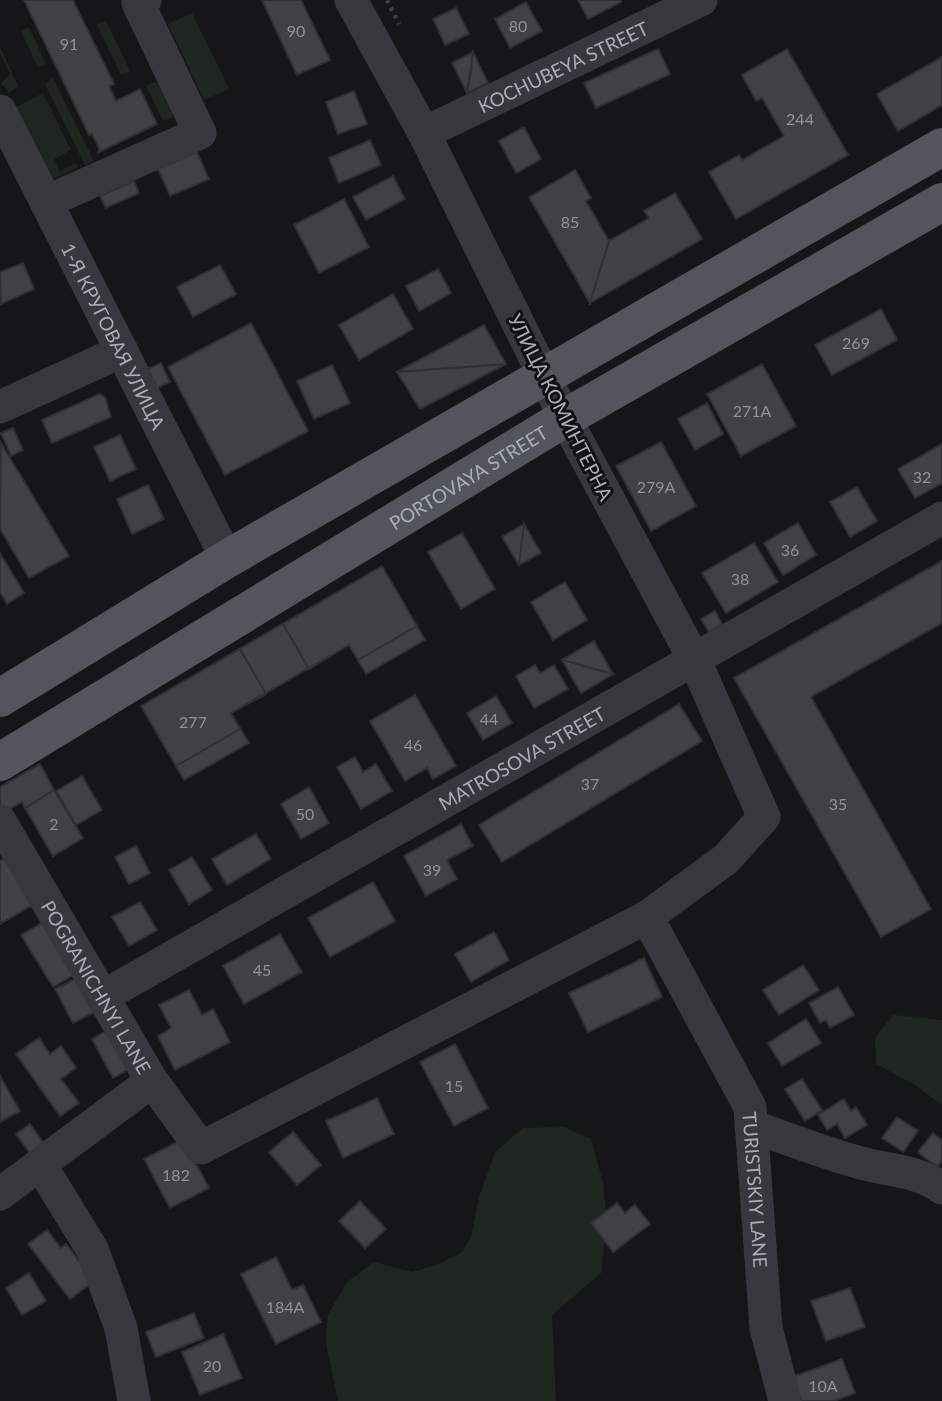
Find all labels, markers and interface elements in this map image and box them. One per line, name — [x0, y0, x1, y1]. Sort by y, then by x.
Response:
street label: KOCHUBEYA STREET — [474, 16, 652, 117]
house number: 80 — [509, 16, 527, 35]
house number: 90 — [287, 21, 305, 40]
house number: 91 — [60, 34, 78, 53]
house number: 244 — [786, 109, 814, 128]
house number: 85 — [561, 212, 579, 231]
street label: 1-Я КРУГОВАЯ УЛИЦА — [57, 239, 171, 433]
street label: УЛИЦА КОМИНТЕРНА — [504, 310, 618, 504]
house number: 269 — [842, 333, 870, 352]
house number: 271А — [733, 401, 772, 420]
street label: PORTOVAYA STREET — [385, 420, 551, 534]
house number: 32 — [913, 467, 931, 486]
house number: 279А — [637, 477, 676, 496]
house number: 36 — [781, 540, 799, 559]
house number: 38 — [731, 569, 749, 588]
street label: MATROSOVA STREET — [434, 701, 609, 814]
house number: 44 — [480, 709, 498, 728]
house number: 277 — [179, 712, 207, 731]
house number: 46 — [404, 735, 422, 754]
house number: 37 — [581, 774, 599, 793]
house number: 35 — [829, 794, 847, 813]
house number: 50 — [296, 804, 314, 823]
house number: 2 — [49, 814, 59, 833]
house number: 39 — [423, 860, 441, 879]
street label: POGRANICHNYI LANE — [37, 896, 157, 1078]
house number: 45 — [253, 960, 271, 979]
house number: 15 — [445, 1076, 463, 1095]
street label: TURISTSKIY LANE — [739, 1111, 773, 1268]
house number: 182 — [162, 1165, 190, 1184]
house number: 184А — [266, 1297, 305, 1316]
house number: 20 — [203, 1356, 221, 1375]
house number: 10А — [808, 1376, 838, 1395]

